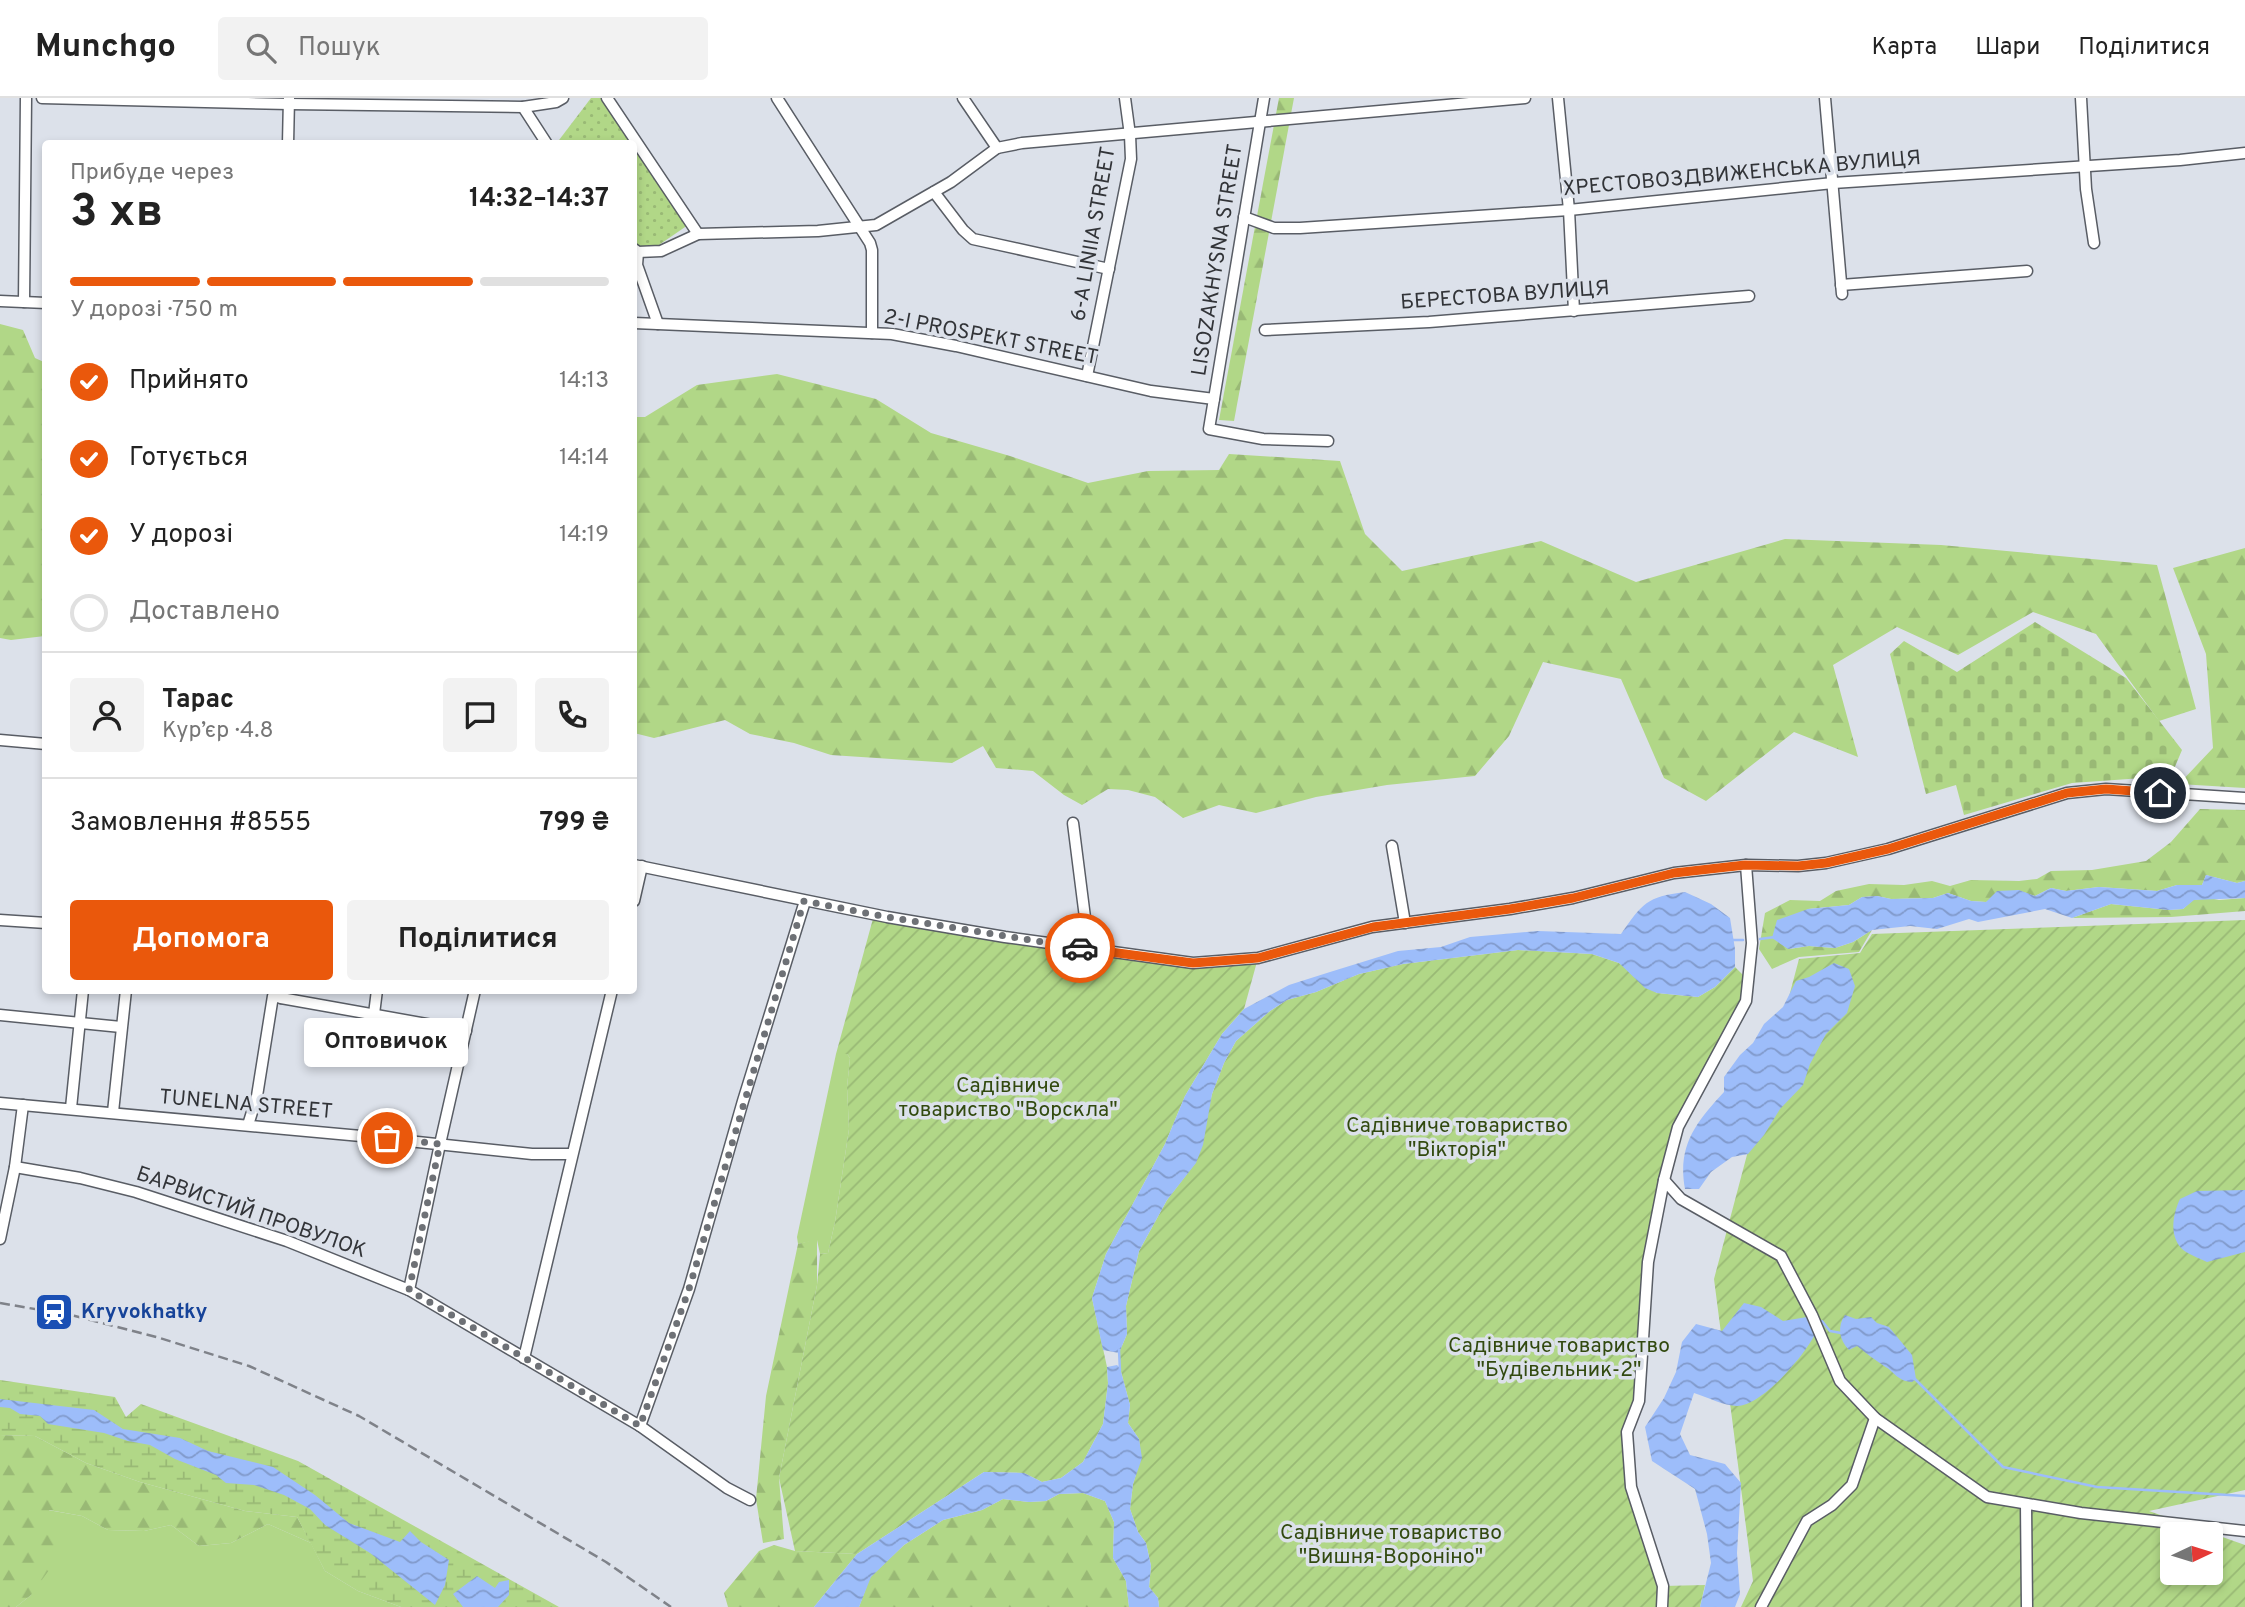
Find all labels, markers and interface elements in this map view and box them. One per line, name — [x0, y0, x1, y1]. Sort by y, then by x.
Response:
search box — [218, 17, 708, 80]
text: Munchgo — [35, 27, 176, 69]
icon: search — [242, 29, 280, 67]
text: Пошук — [298, 32, 381, 65]
text: Карта — [1872, 33, 1937, 63]
text: Шари — [1975, 33, 2040, 63]
text: Поділитися — [2078, 33, 2210, 63]
street label: LISOZAKHYSNA STREET — [1186, 142, 1250, 378]
street label: 6-A LINIIA STREET — [1065, 145, 1123, 323]
street label: ХРЕСТОВОЗДВИЖЕНСЬКА ВУЛИЦЯ — [1562, 145, 1922, 203]
text: Прибуде через — [70, 159, 234, 188]
text: 14:32–14:37 — [469, 183, 609, 216]
text: 3 хв — [70, 184, 163, 243]
street label: БЕРЕСТОВА ВУЛИЦЯ — [1400, 275, 1610, 317]
text: У дорозі · 750 m — [70, 296, 238, 325]
street label: 2-I PROSPEKT STREET — [882, 304, 1100, 372]
icon: check — [70, 363, 108, 401]
text: Прийнято — [129, 365, 249, 398]
text: 14:13 — [559, 367, 609, 396]
icon: check — [70, 440, 108, 478]
text: Готується — [129, 442, 248, 475]
text: 14:14 — [559, 444, 609, 473]
icon: check — [70, 517, 108, 555]
text: У дорозі — [129, 519, 233, 552]
text: 14:19 — [559, 521, 609, 550]
text: Доставлено — [129, 596, 280, 629]
button: person — [70, 678, 144, 752]
button: chat — [443, 678, 517, 752]
button: phone — [535, 678, 609, 752]
text: Тарас — [162, 684, 234, 717]
text: Кур’єр · 4.8 — [162, 717, 274, 746]
pin — [2130, 763, 2190, 823]
icon: home — [2141, 774, 2179, 812]
text: Замовлення #8555 — [70, 807, 311, 840]
text: 799 ₴ — [540, 807, 609, 840]
button: Допомога — [70, 900, 333, 980]
button: Поділитися — [347, 900, 609, 980]
courier — [1045, 913, 1115, 983]
icon: car — [1061, 929, 1099, 967]
callout: Оптовичок — [305, 1019, 469, 1068]
text: Оптовичок — [324, 1028, 448, 1057]
park label: Садівниче товариство "Ворскла" — [898, 1073, 1118, 1124]
street label: TUNELNA STREET — [158, 1084, 334, 1126]
pin — [357, 1108, 417, 1168]
park label: Садівниче товариство "Вікторія" — [1346, 1113, 1568, 1164]
icon: bag — [368, 1119, 406, 1157]
street label: БАРВИСТИЙ ПРОВУЛОК — [132, 1160, 370, 1265]
station icon: Kryvokhatky — [33, 1291, 75, 1333]
place label: Kryvokhatky — [81, 1299, 207, 1326]
park label: Садівниче товариство "Будівельник-2" — [1448, 1333, 1670, 1384]
park label: Садівниче товариство "Вишня-Вороніно" — [1280, 1520, 1502, 1571]
north arrow — [2160, 1522, 2222, 1586]
map controls — [2160, 1522, 2223, 1585]

